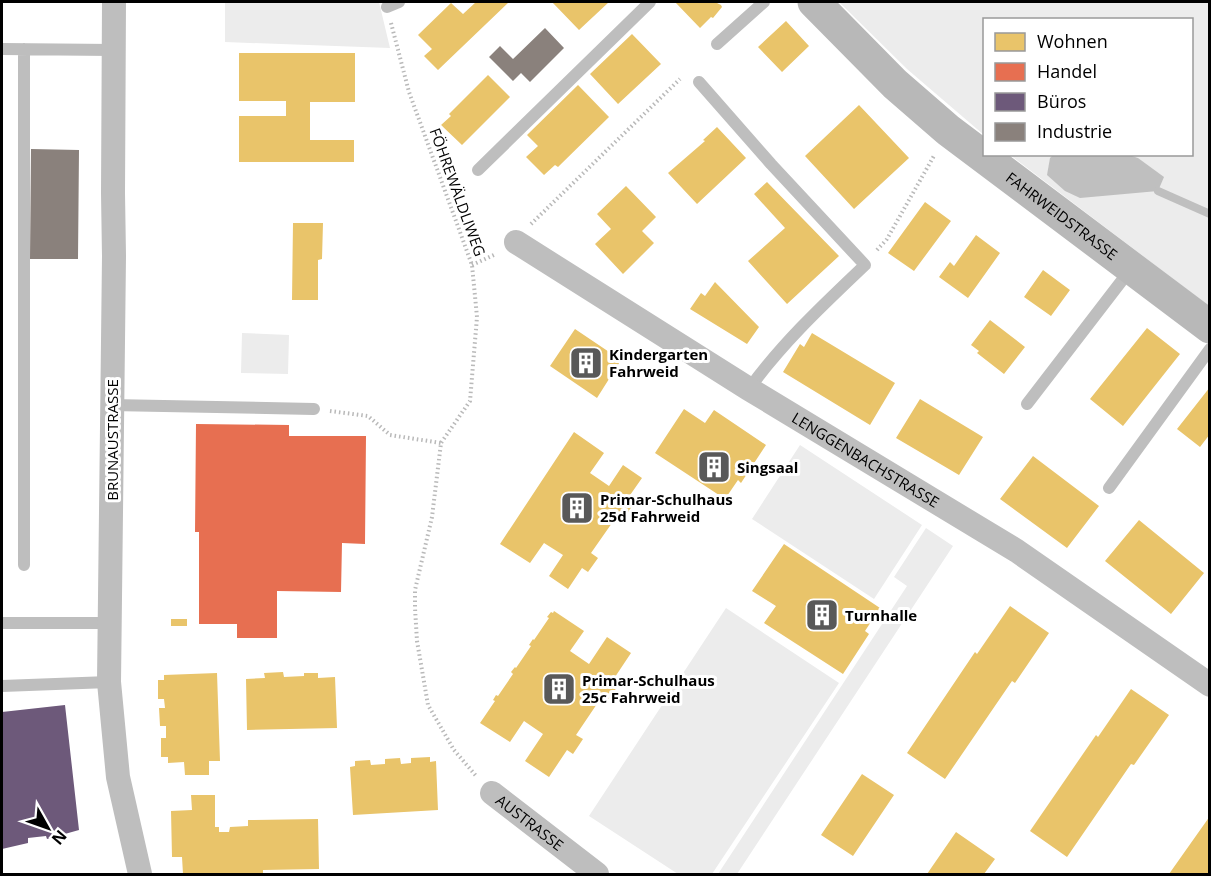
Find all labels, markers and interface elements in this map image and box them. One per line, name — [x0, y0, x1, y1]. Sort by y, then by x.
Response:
legend — [983, 18, 1193, 156]
text: Wohnen — [1037, 29, 1108, 53]
text: Handel — [1037, 59, 1097, 83]
text: Büros — [1037, 89, 1086, 113]
text: Industrie — [1037, 119, 1112, 143]
street label: FÖHREWÄLDLIWEG — [425, 125, 491, 259]
street label: FAHRWEIDSTRASSE — [1002, 167, 1122, 264]
place label: Kindergarten Fahrweid — [609, 344, 708, 381]
building icon: Kindergarten Fahrweid — [568, 345, 604, 381]
street label: BRUNAUSTRASSE — [102, 379, 122, 501]
street label: LENGGENBACHSTRASSE — [788, 407, 943, 512]
building icon: Singsaal — [696, 449, 732, 485]
place label: Singsaal — [737, 457, 798, 477]
place label: Primar-Schulhaus 25d Fahrweid — [600, 489, 733, 526]
building icon: Primar-Schulhaus 25d Fahrweid — [559, 490, 595, 526]
building icon: Turnhalle — [804, 597, 840, 633]
place label: Turnhalle — [845, 605, 917, 625]
place label: Primar-Schulhaus 25c Fahrweid — [582, 670, 715, 707]
building icon: Primar-Schulhaus 25c Fahrweid — [541, 671, 577, 707]
street label: AUSTRASSE — [492, 790, 568, 855]
north arrow — [18, 798, 78, 858]
text: N — [47, 826, 72, 850]

